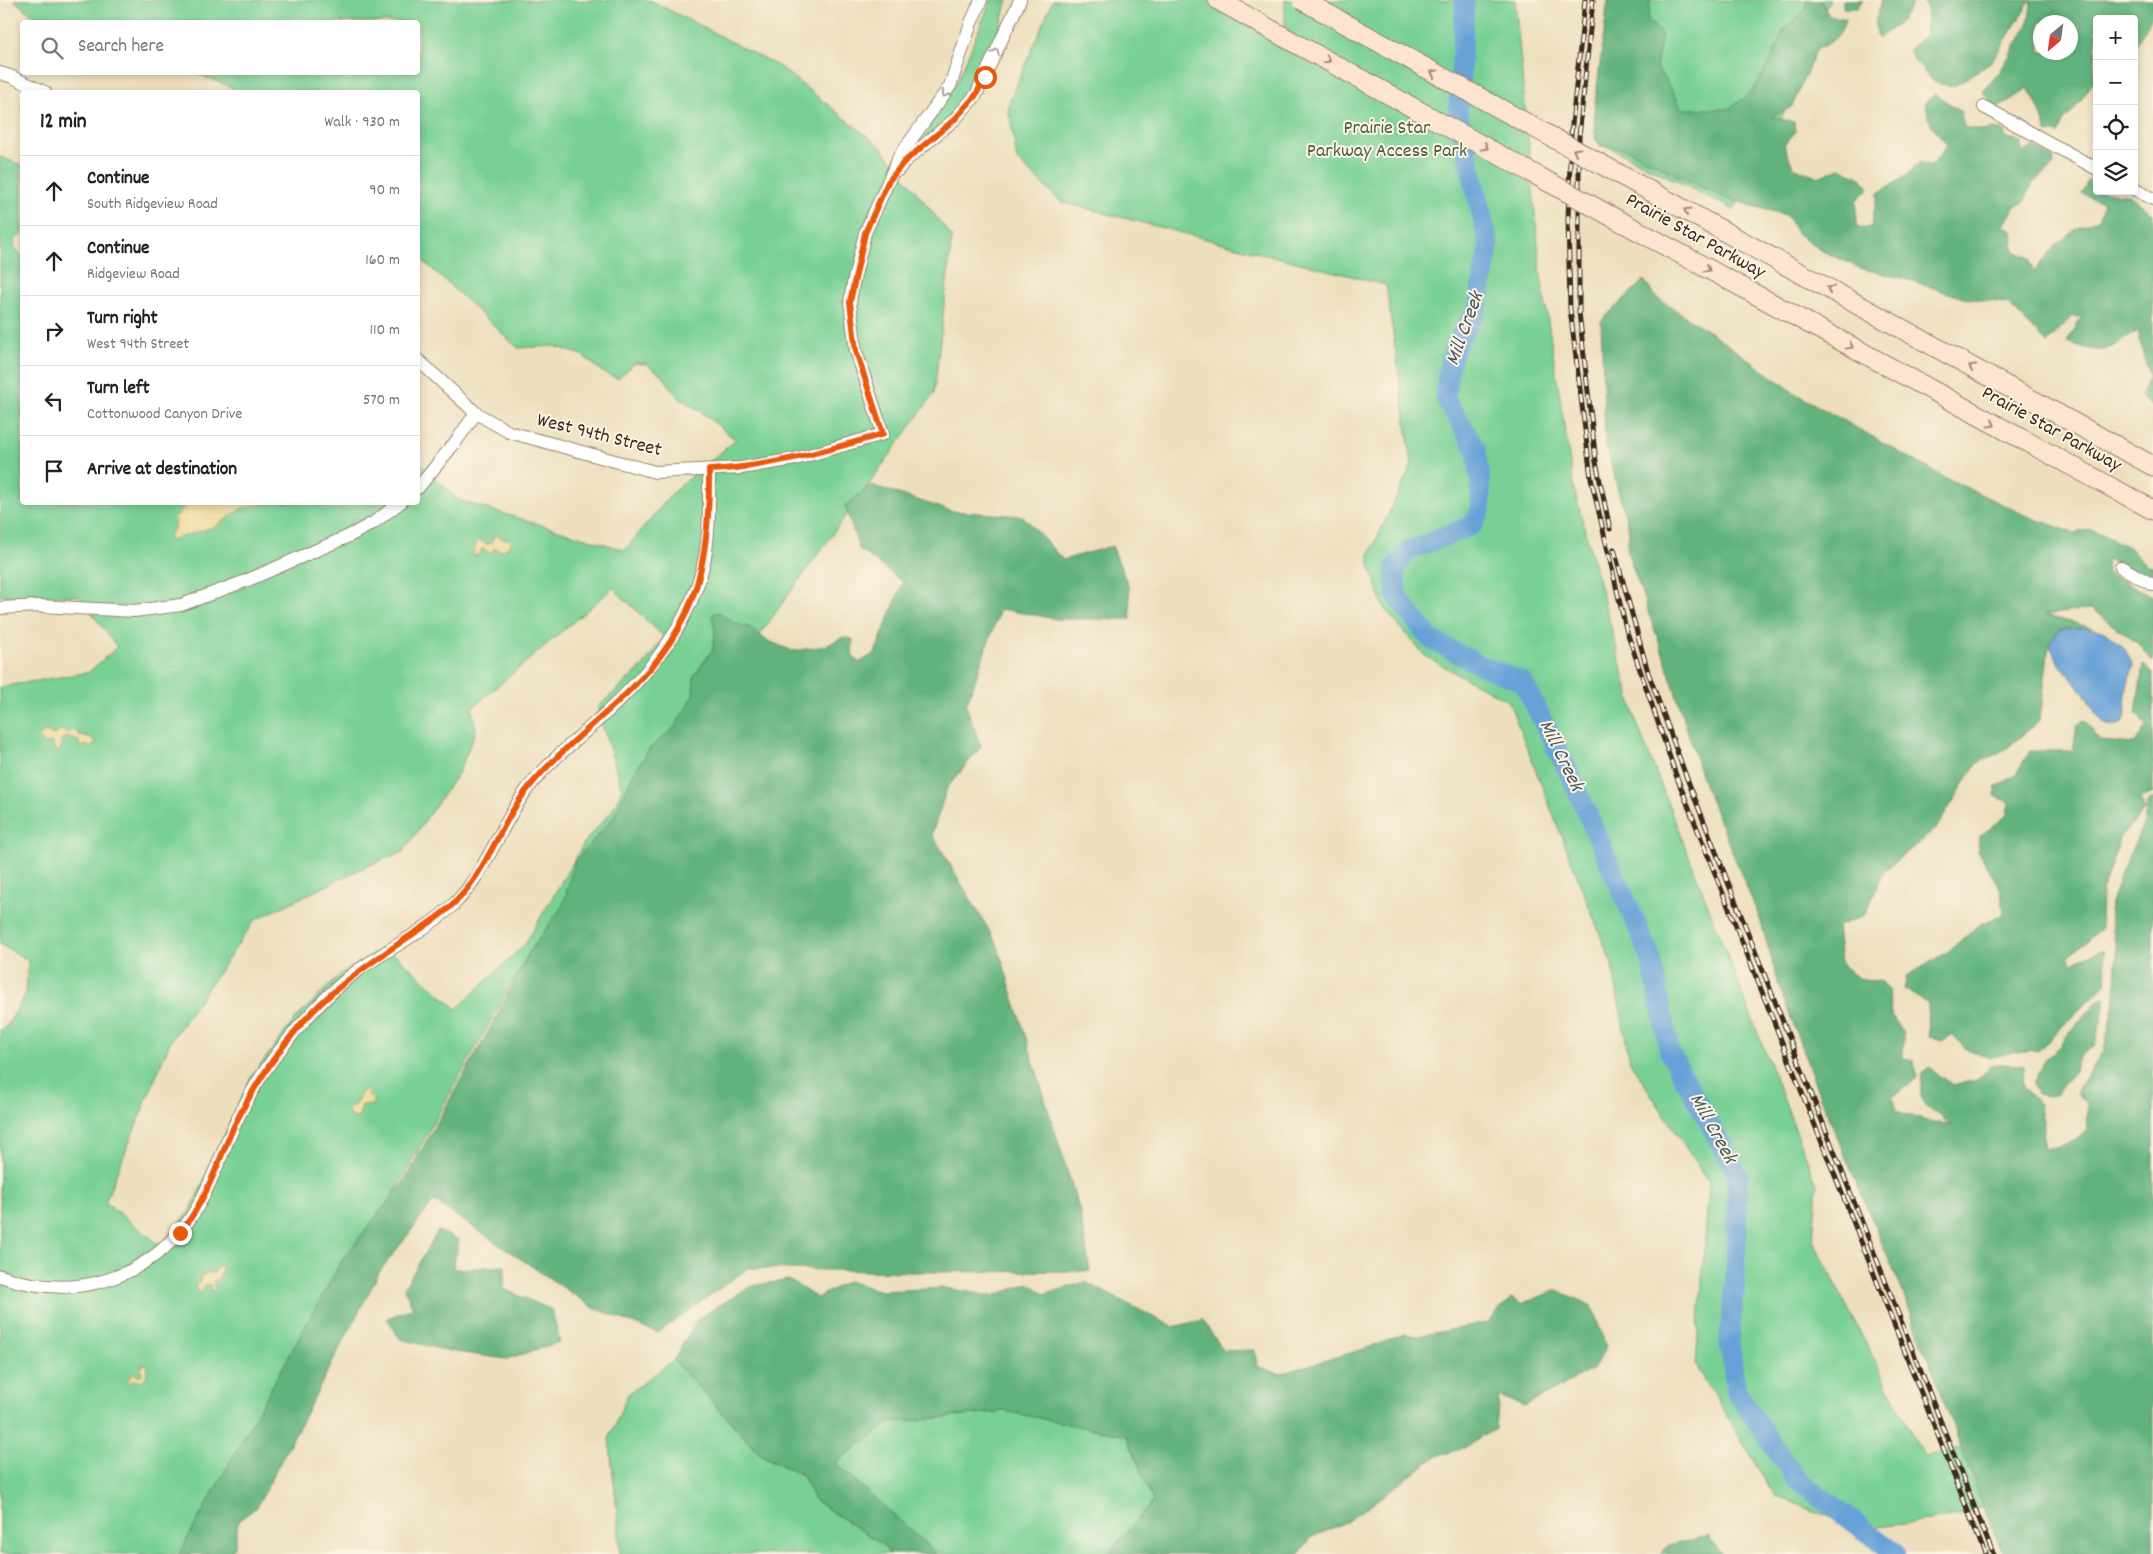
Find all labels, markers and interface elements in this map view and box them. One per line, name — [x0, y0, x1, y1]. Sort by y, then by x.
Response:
north arrow — [2033, 15, 2078, 60]
map controls — [2093, 15, 2138, 195]
button: + — [2093, 15, 2138, 60]
search box — [20, 20, 420, 75]
icon: search — [38, 34, 66, 62]
text: Search here — [78, 34, 164, 61]
one-way arrow — [989, 48, 1000, 57]
one-way arrow — [1322, 54, 1331, 64]
button: − — [2093, 60, 2138, 105]
route start — [974, 66, 997, 89]
one-way arrow — [1430, 69, 1439, 79]
one-way arrow — [941, 89, 951, 98]
button: locate — [2093, 105, 2138, 150]
text: 12 min — [40, 108, 87, 138]
text: Walk · 930 m — [324, 111, 400, 134]
park label: Prairie Star Parkway Access Park — [1307, 115, 1467, 166]
one-way arrow — [1479, 141, 1488, 151]
one-way arrow — [1573, 147, 1582, 157]
button: layers — [2093, 150, 2138, 195]
text: Continue — [87, 166, 149, 193]
icon: ahead — [40, 177, 68, 205]
text: 90 m — [369, 179, 400, 202]
street label: Prairie Star Parkway — [1620, 187, 1771, 287]
text: South Ridgeview Road — [87, 193, 218, 216]
one-way arrow — [1683, 207, 1692, 217]
text: Continue — [87, 236, 149, 263]
icon: ahead — [40, 247, 68, 275]
text: 160 m — [365, 249, 400, 272]
one-way arrow — [1702, 262, 1711, 272]
text: Ridgeview Road — [87, 263, 180, 286]
water label: Mill Creek — [1439, 286, 1494, 370]
one-way arrow — [1826, 286, 1835, 296]
text: Turn right — [87, 306, 158, 333]
icon: right — [40, 317, 68, 345]
text: 110 m — [370, 319, 400, 342]
text: West 94th Street — [87, 333, 189, 356]
one-way arrow — [1844, 340, 1853, 350]
one-way arrow — [1968, 364, 1977, 374]
text: Turn left — [87, 376, 150, 403]
street label: Prairie Star Parkway — [1976, 380, 2127, 480]
icon: left — [40, 387, 68, 415]
text: 570 m — [363, 389, 400, 412]
text: Cottonwood Canyon Drive — [87, 403, 242, 426]
street label: West 94th Street — [534, 407, 664, 465]
one-way arrow — [1987, 418, 1996, 428]
icon: arrive — [40, 457, 68, 485]
text: Arrive at destination — [87, 457, 237, 484]
water label: Mill Creek — [1530, 715, 1591, 799]
water label: Mill Creek — [1680, 1088, 1745, 1172]
route end — [169, 1222, 192, 1245]

